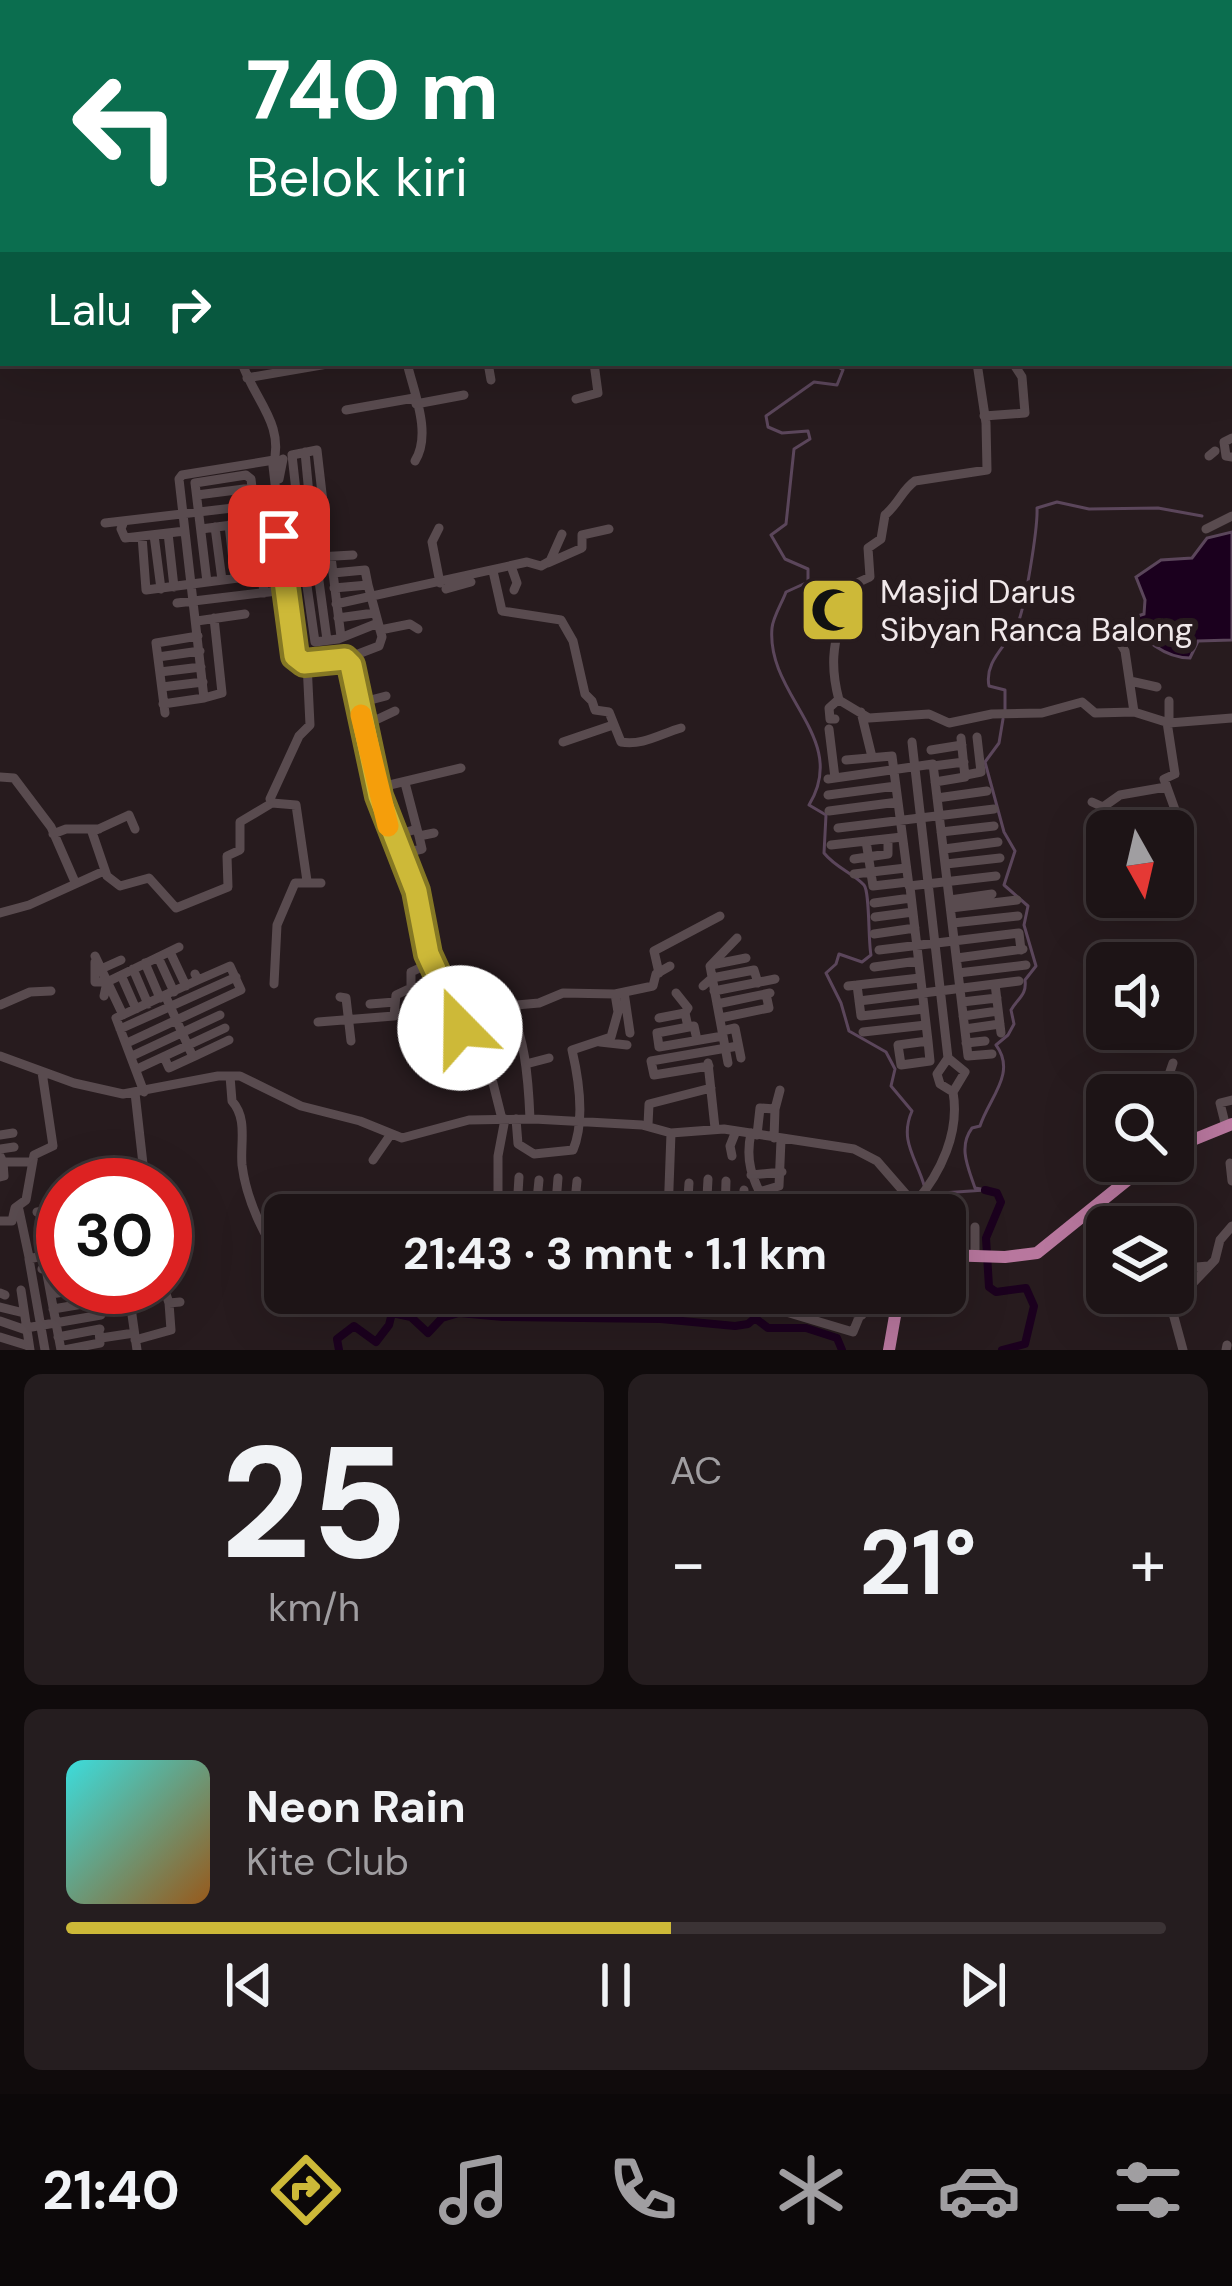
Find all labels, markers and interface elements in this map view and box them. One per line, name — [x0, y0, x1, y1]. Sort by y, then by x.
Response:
text: 740 m — [246, 36, 499, 145]
icon: left — [48, 48, 204, 204]
text: Belok kiri — [246, 142, 468, 213]
icon: right — [156, 276, 222, 342]
text: Lalu — [48, 280, 132, 339]
pin — [228, 485, 330, 587]
icon: arrive — [246, 503, 312, 569]
place label: Masjid Darus Sibyan Ranca Balong — [880, 570, 1193, 651]
mosque icon: Masjid Darus Sibyan Ranca Balong — [798, 575, 868, 645]
north arrow — [1086, 810, 1194, 918]
map controls — [1086, 810, 1194, 1314]
button: sound — [1086, 942, 1194, 1050]
position arrow — [397, 965, 523, 1091]
button: search — [1086, 1074, 1194, 1182]
speed limit sign: 30 — [36, 1158, 192, 1314]
button: layers — [1086, 1206, 1194, 1314]
text: 21:43 · 3 mnt · 1.1 km — [403, 1224, 827, 1283]
text: 25 — [220, 1402, 408, 1605]
text: AC — [670, 1445, 722, 1496]
text: 21° — [859, 1505, 977, 1622]
text: − — [670, 1521, 706, 1606]
text: + — [1130, 1521, 1166, 1606]
text: km/h — [268, 1582, 360, 1633]
text: Neon Rain — [246, 1777, 466, 1836]
text: Kite Club — [246, 1836, 409, 1887]
icon: previous — [216, 1952, 282, 2018]
icon: pause — [583, 1952, 649, 2018]
icon: next — [950, 1952, 1016, 2018]
icon: directions — [264, 2148, 348, 2232]
icon: music — [432, 2148, 516, 2232]
icon: phone — [601, 2148, 685, 2232]
icon: climate — [769, 2148, 853, 2232]
icon: car — [937, 2148, 1021, 2232]
icon: filters — [1106, 2148, 1190, 2232]
text: 21:40 — [42, 2155, 180, 2226]

